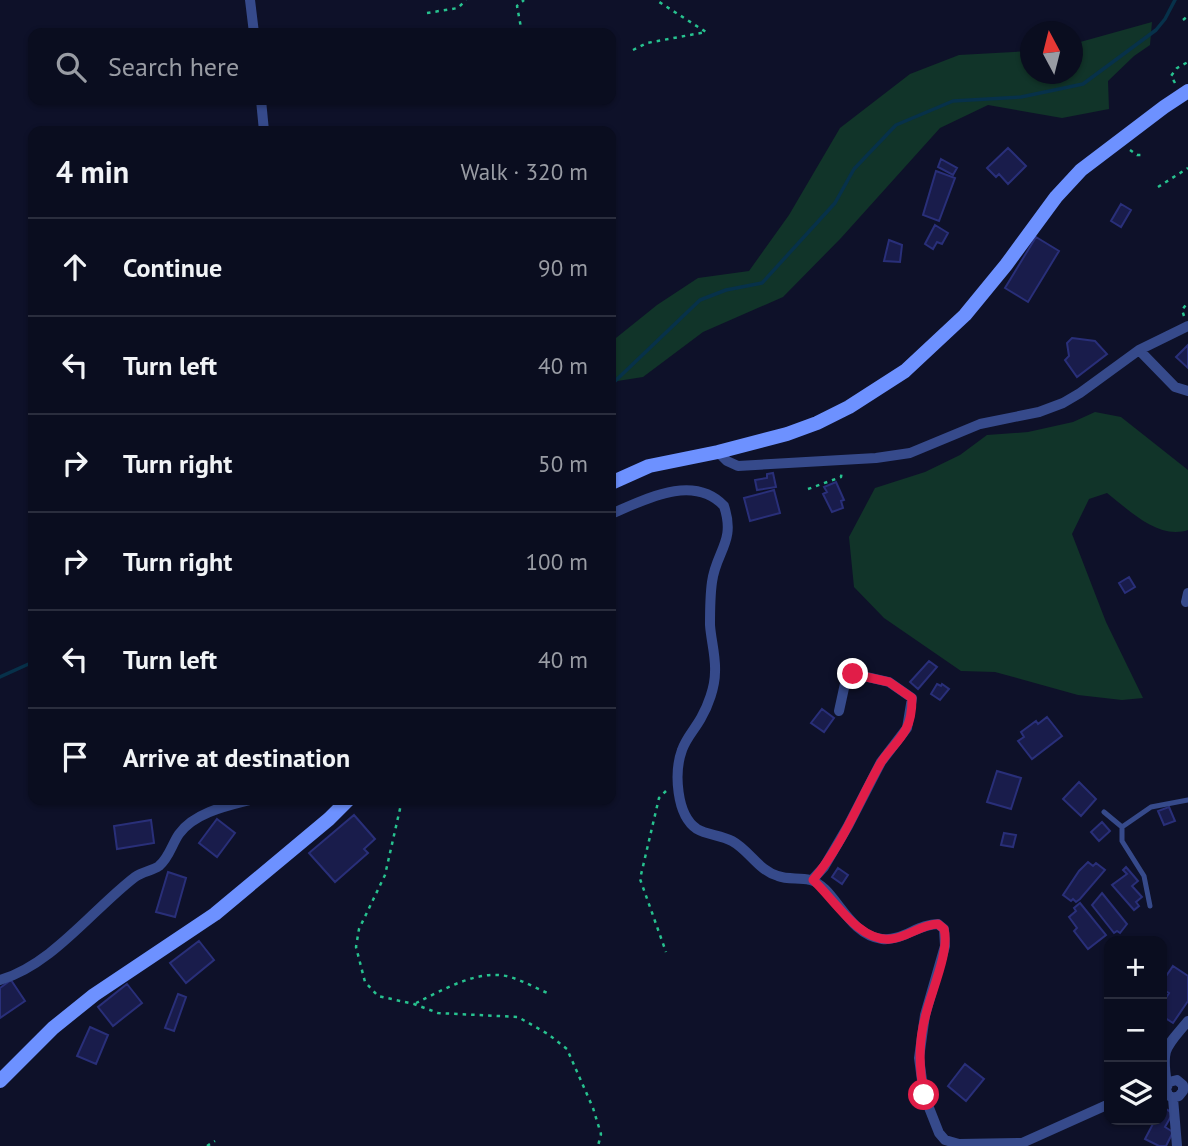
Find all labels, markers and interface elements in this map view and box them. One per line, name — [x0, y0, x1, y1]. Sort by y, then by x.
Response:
north arrow — [1020, 21, 1083, 84]
search box — [28, 28, 616, 105]
icon: search — [52, 48, 90, 86]
text: Search here — [108, 50, 239, 83]
text: 4 min — [56, 152, 129, 191]
text: Walk · 320 m — [461, 157, 588, 186]
icon: ahead — [56, 248, 94, 286]
text: Continue — [123, 251, 222, 284]
text: 90 m — [538, 253, 588, 282]
icon: left — [56, 346, 94, 384]
text: Turn left — [123, 349, 217, 382]
text: 40 m — [538, 351, 588, 380]
icon: right — [56, 444, 94, 482]
text: Turn right — [123, 447, 232, 480]
text: 50 m — [538, 449, 588, 478]
icon: right — [56, 542, 94, 580]
text: Turn right — [123, 545, 232, 578]
text: 100 m — [526, 547, 588, 576]
icon: left — [56, 640, 94, 678]
text: Turn left — [123, 643, 217, 676]
text: 40 m — [538, 645, 588, 674]
route end — [837, 658, 868, 689]
icon: arrive — [56, 738, 94, 776]
text: Arrive at destination — [123, 741, 350, 774]
map controls — [1104, 936, 1167, 1125]
button: + — [1104, 936, 1167, 999]
button: − — [1104, 999, 1167, 1062]
button: layers — [1104, 1062, 1167, 1125]
route start — [908, 1079, 939, 1110]

